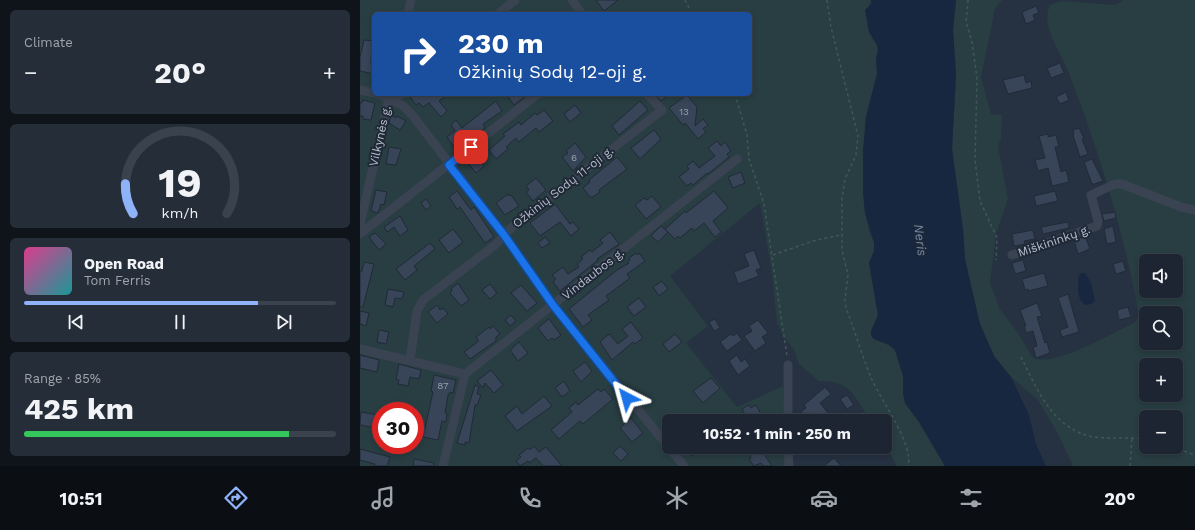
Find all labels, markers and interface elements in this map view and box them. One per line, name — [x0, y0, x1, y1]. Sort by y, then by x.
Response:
text: 230 m — [458, 27, 544, 60]
icon: right — [392, 28, 444, 80]
text: Climate — [24, 35, 73, 50]
text: 20° — [154, 55, 206, 90]
text: − — [24, 60, 37, 85]
text: + — [323, 60, 336, 85]
text: Ožkinių Sodų 12-oji g. — [458, 61, 647, 82]
street label: Vilkynės g. — [366, 104, 394, 168]
house number: 13 — [679, 106, 689, 117]
pin — [454, 130, 488, 164]
icon: arrive — [460, 136, 482, 158]
street label: Ožkinių Sodų 11-oji g. — [510, 143, 616, 231]
house number: 6 — [571, 152, 577, 163]
text: 19 — [158, 158, 202, 207]
text: km/h — [162, 205, 198, 221]
street label: Miškininkų g. — [1016, 222, 1092, 260]
water label: Neris — [911, 223, 930, 257]
street label: Vindaubos g. — [559, 245, 627, 303]
map controls — [1139, 254, 1183, 454]
button: sound — [1139, 254, 1183, 298]
text: Open Road — [84, 255, 164, 273]
text: Tom Ferris — [84, 273, 151, 288]
button: search — [1139, 306, 1183, 350]
icon: previous — [65, 311, 87, 333]
icon: pause — [169, 311, 191, 333]
icon: next — [273, 311, 295, 333]
button: + — [1139, 358, 1183, 402]
text: Range · 85% — [24, 371, 101, 386]
position arrow — [606, 377, 648, 419]
house number: 87 — [437, 380, 449, 391]
text: 425 km — [24, 391, 134, 426]
speed limit sign: 30 — [372, 402, 424, 454]
button: − — [1139, 410, 1183, 454]
text: 10:52 · 1 min · 250 m — [703, 425, 851, 443]
icon: directions — [222, 484, 250, 512]
icon: music — [369, 484, 397, 512]
icon: phone — [516, 484, 544, 512]
icon: climate — [663, 484, 691, 512]
icon: car — [810, 484, 838, 512]
icon: filters — [957, 484, 985, 512]
text: 10:51 — [60, 488, 103, 509]
text: 20° — [1104, 488, 1135, 509]

